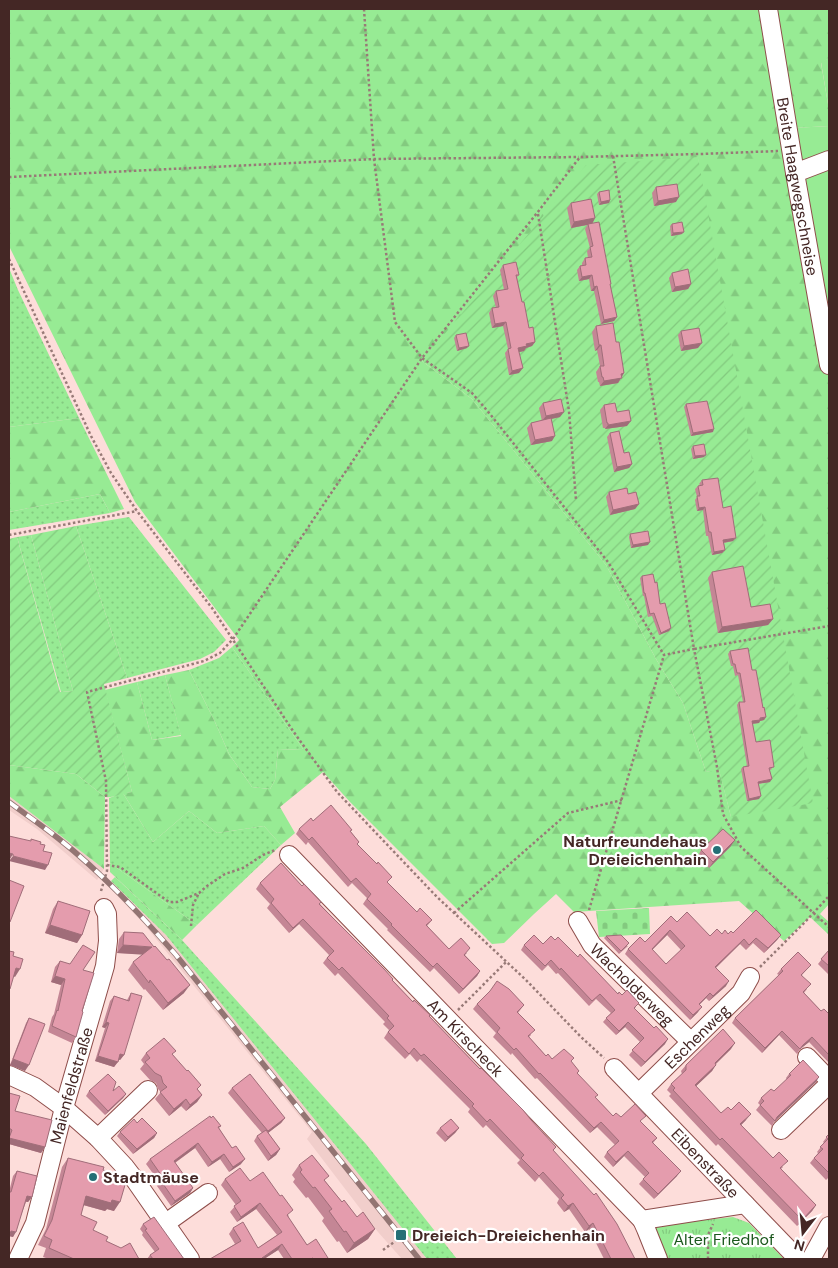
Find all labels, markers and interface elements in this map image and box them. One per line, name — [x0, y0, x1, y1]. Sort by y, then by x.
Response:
street label: Breite Haagwegschneise — [772, 96, 823, 277]
place label: Naturfreundehaus Dreieichenhain — [563, 831, 707, 870]
marker: Naturfreundehaus Dreieichenhain — [711, 844, 723, 856]
street label: Wacholderweg — [586, 938, 679, 1030]
street label: Am Kirscheck — [423, 994, 508, 1081]
street label: Eschenweg — [660, 999, 734, 1073]
street label: Maienfeldstraße — [45, 1025, 97, 1146]
street label: Eibenstraße — [667, 1124, 744, 1202]
place label: Stadtmäuse — [103, 1167, 199, 1188]
marker: Stadtmäuse — [87, 1171, 99, 1183]
north arrow — [778, 1208, 828, 1258]
place label: Dreieich-Dreieichenhain — [412, 1225, 605, 1246]
marker: Dreieich-Dreieichenhain — [394, 1228, 408, 1242]
park label: Alter Friedhof — [673, 1229, 775, 1250]
text: N — [792, 1235, 807, 1256]

